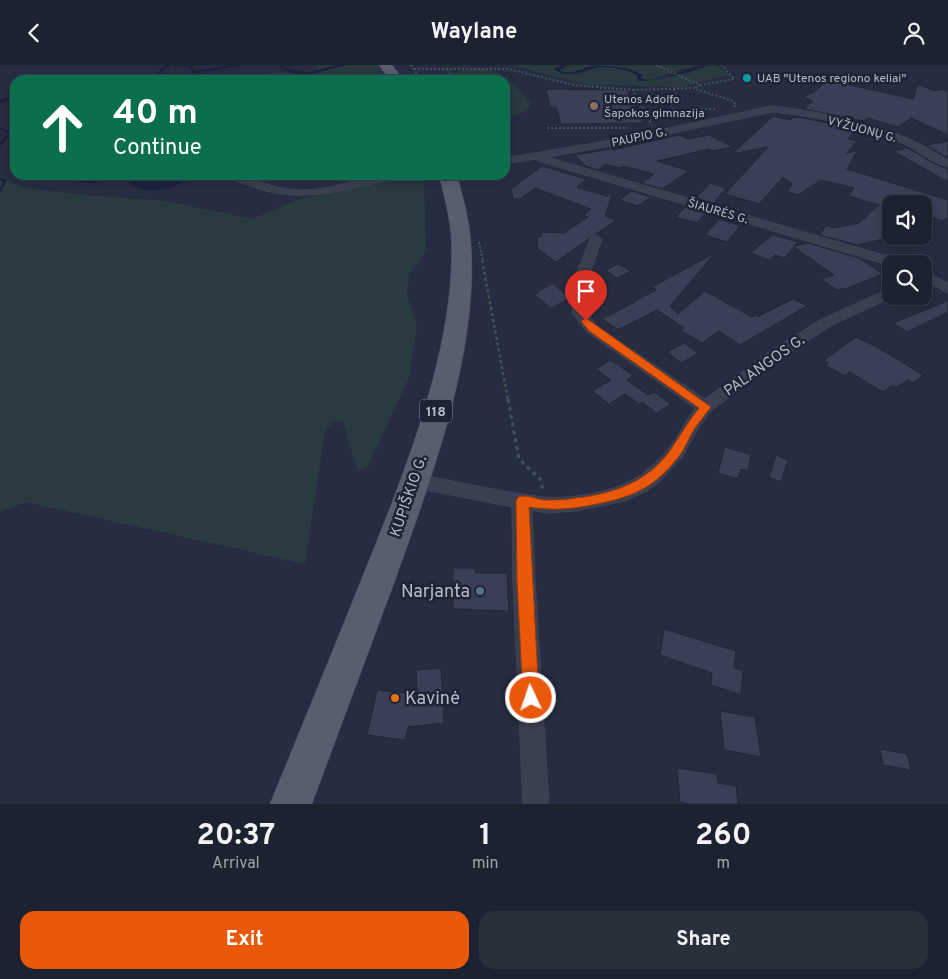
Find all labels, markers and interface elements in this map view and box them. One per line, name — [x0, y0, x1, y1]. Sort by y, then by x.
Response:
icon: back — [20, 19, 48, 47]
text: Waylane — [431, 19, 517, 46]
icon: person — [900, 19, 928, 47]
place label: UAB "Utenos regiono keliai" — [757, 71, 906, 87]
marker: UAB "Utenos regiono keliai" — [741, 72, 753, 84]
text: 40 m — [113, 92, 198, 136]
place label: Utenos Adolfo Šapokos gimnazija — [604, 92, 704, 122]
icon: ahead — [30, 95, 95, 160]
marker: Utenos Adolfo Šapokos gimnazija — [588, 100, 600, 112]
street label: VYŽUONŲ G. — [825, 113, 898, 147]
street label: PAUPIO G. — [610, 124, 668, 152]
text: Continue — [113, 135, 202, 162]
map controls — [882, 195, 932, 305]
button: sound — [882, 195, 932, 245]
street label: ŠIAURĖS G. — [686, 196, 750, 228]
button: search — [882, 255, 932, 305]
pin — [565, 270, 607, 321]
icon: arrive — [572, 277, 600, 305]
street label: PALANGOS G. — [721, 331, 809, 401]
road number: 118 — [420, 399, 452, 423]
street label: KUPIŠKIO G. — [385, 453, 432, 540]
place label: Narjanta — [401, 581, 470, 604]
marker: Narjanta — [474, 585, 486, 597]
position arrow — [504, 671, 556, 723]
place label: Kavinė — [405, 688, 460, 711]
marker: Kavinė — [389, 692, 401, 704]
text: 20:37 — [196, 818, 275, 855]
text: 1 — [479, 818, 491, 855]
text: 260 — [695, 818, 752, 855]
text: Arrival — [212, 854, 260, 874]
text: min — [472, 854, 499, 874]
text: m — [716, 854, 730, 874]
button: Exit — [20, 911, 469, 969]
button: Share — [479, 911, 928, 969]

